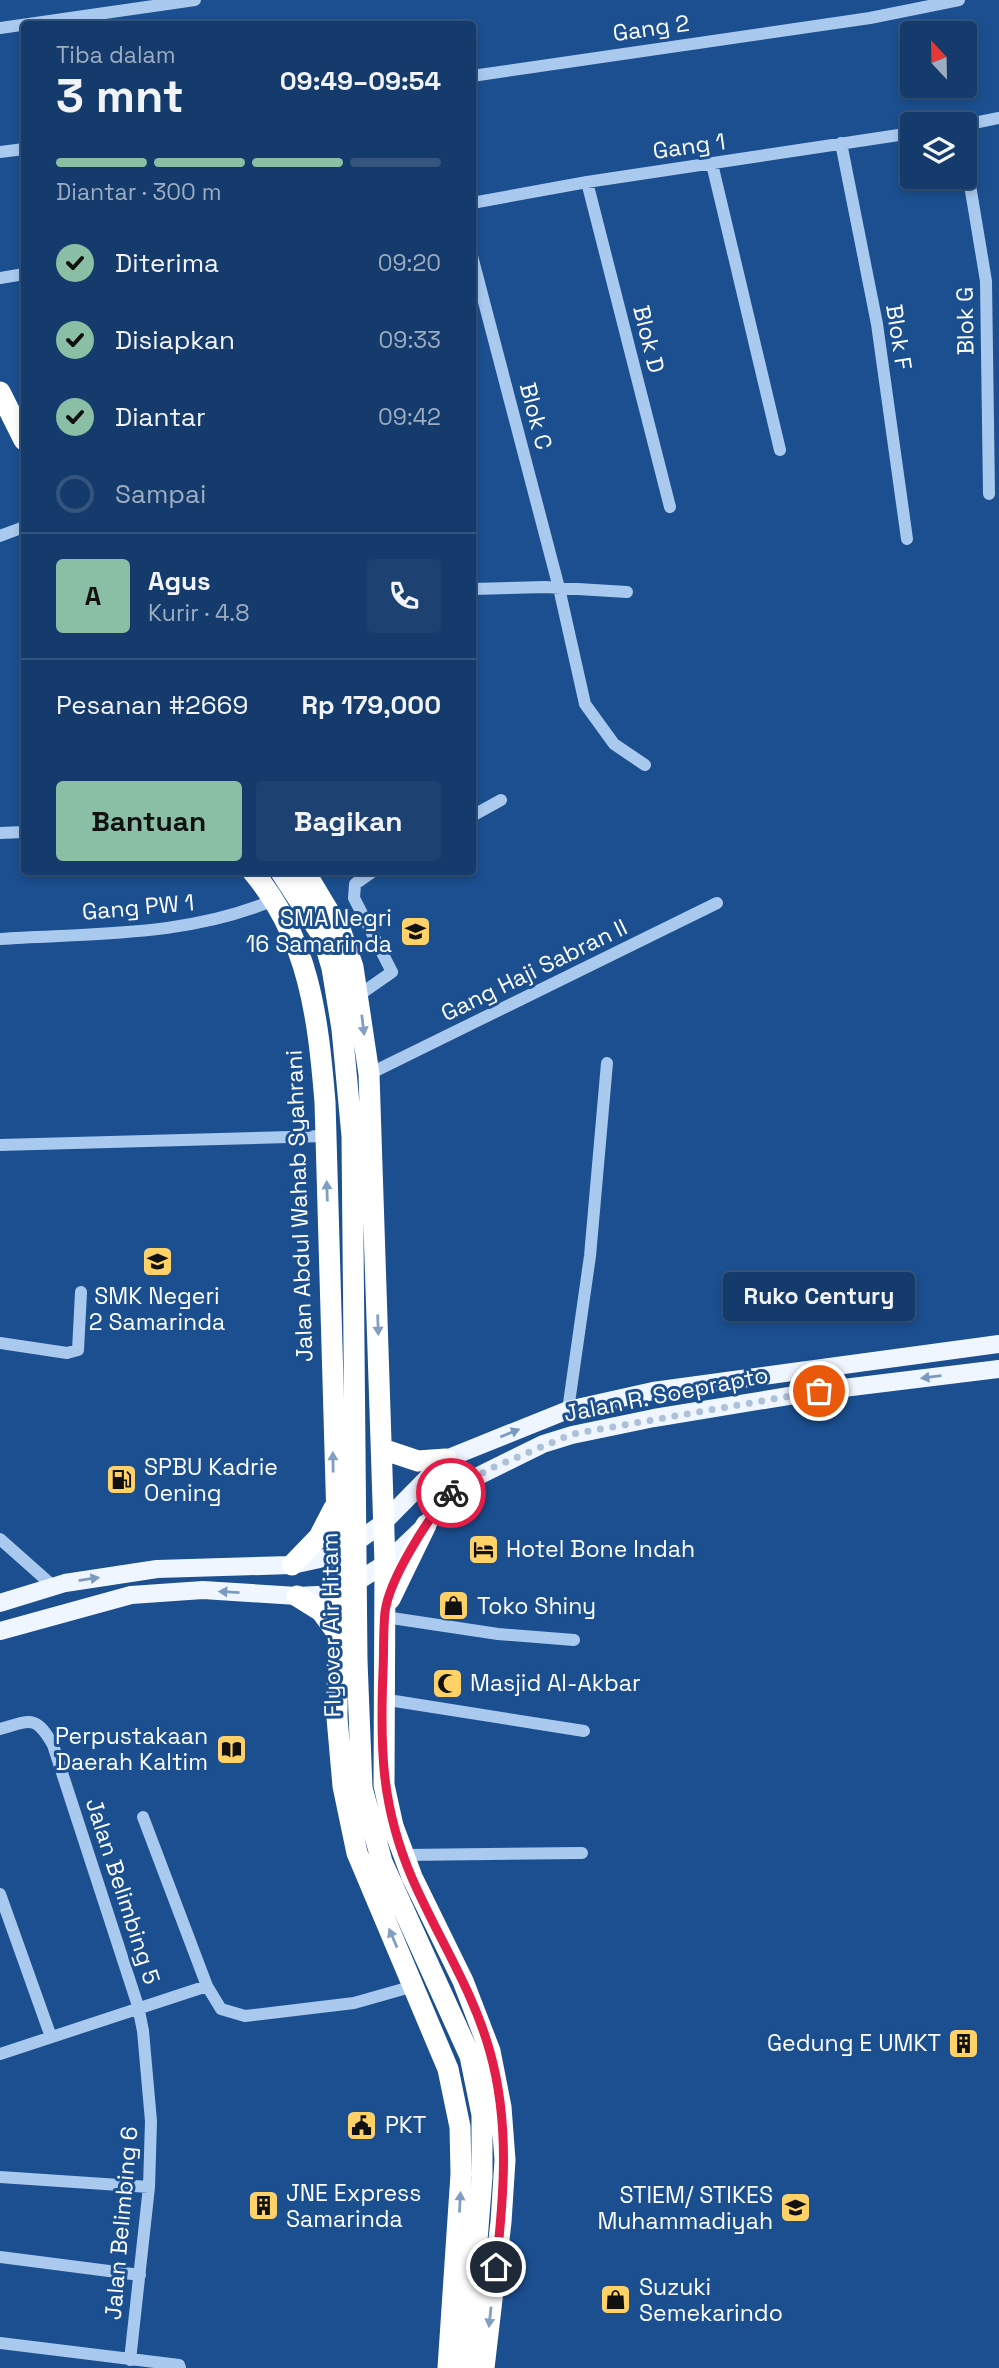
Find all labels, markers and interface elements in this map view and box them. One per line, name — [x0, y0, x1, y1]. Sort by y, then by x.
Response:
street label: Gang 2 — [611, 8, 691, 48]
north arrow — [900, 21, 976, 98]
map controls — [900, 21, 977, 189]
text: Tiba dalam — [56, 40, 176, 70]
text: 09:49–09:54 — [280, 64, 441, 98]
text: 3 mnt — [56, 67, 184, 125]
button: layers — [900, 112, 977, 189]
street label: Gang 1 — [651, 126, 727, 166]
text: Diantar · 300 m — [56, 177, 222, 207]
icon: check — [56, 244, 94, 282]
text: Diterima — [115, 246, 219, 280]
text: 09:20 — [378, 248, 441, 278]
street label: Blok G — [949, 286, 981, 356]
street label: Blok D — [626, 302, 672, 376]
street label: Blok F — [879, 302, 919, 372]
icon: check — [56, 321, 94, 359]
text: Disiapkan — [115, 323, 235, 357]
text: 09:33 — [379, 325, 441, 355]
street label: Blok C — [513, 379, 559, 453]
icon: check — [56, 398, 94, 436]
text: Diantar — [115, 400, 206, 434]
text: 09:42 — [378, 402, 441, 432]
text: Sampai — [115, 477, 206, 511]
button: phone — [367, 559, 441, 633]
text: Agus — [148, 564, 211, 598]
text: A — [85, 579, 101, 613]
text: Kurir · 4.8 — [148, 598, 250, 628]
text: Pesanan #2669 — [56, 688, 248, 722]
text: Rp 179,000 — [302, 688, 441, 722]
button: Bantuan — [56, 781, 242, 861]
button: Bagikan — [256, 781, 441, 861]
street label: Gang PW 1 — [81, 887, 195, 927]
place label: SMA Negri 16 Samarinda — [246, 903, 392, 959]
street label: Gang Haji Sabran II — [436, 912, 632, 1028]
school or university icon: SMA Negri 16 Samarinda — [398, 914, 432, 948]
one-way arrow — [357, 1014, 368, 1036]
street label: Jalan Abdul Wahab Syahrani — [279, 1049, 319, 1363]
one-way arrow — [321, 1179, 332, 1201]
school or university icon: SMK Negeri 2 Samarinda — [140, 1245, 174, 1279]
callout: Ruko Century — [723, 1272, 915, 1321]
place label: SMK Negeri 2 Samarinda — [89, 1281, 225, 1337]
text: Ruko Century — [744, 1281, 894, 1311]
one-way arrow — [372, 1315, 384, 1337]
street label: Jalan R. Soeprapto — [561, 1359, 771, 1429]
pin — [789, 1361, 849, 1421]
one-way arrow — [920, 1371, 942, 1382]
icon: bag — [800, 1372, 838, 1410]
one-way arrow — [500, 1428, 521, 1439]
one-way arrow — [328, 1451, 339, 1473]
place label: SPBU Kadrie Oening — [144, 1452, 278, 1508]
courier — [416, 1458, 486, 1528]
fuel station icon: SPBU Kadrie Oening — [104, 1463, 138, 1497]
icon: bike — [432, 1474, 470, 1512]
street label: Flyover Air Hitam — [314, 1532, 348, 1718]
hotel icon: Hotel Bone Indah — [466, 1532, 500, 1566]
place label: Hotel Bone Indah — [506, 1534, 695, 1564]
one-way arrow — [78, 1574, 100, 1585]
one-way arrow — [218, 1586, 240, 1597]
shop icon: Toko Shiny — [437, 1589, 471, 1623]
place label: Toko Shiny — [477, 1591, 596, 1621]
mosque icon: Masjid Al-Akbar — [430, 1666, 464, 1700]
place label: Masjid Al-Akbar — [470, 1668, 641, 1698]
place label: Perpustakaan Daerah Kaltim — [55, 1721, 208, 1777]
library icon: Perpustakaan Daerah Kaltim — [214, 1732, 248, 1766]
street label: Jalan Belimbing 5 — [79, 1794, 167, 1988]
one-way arrow — [387, 1928, 399, 1948]
building icon: Gedung E UMKT — [947, 2026, 981, 2060]
place label: Gedung E UMKT — [767, 2028, 941, 2058]
public building icon: PKT — [345, 2108, 379, 2142]
place label: PKT — [385, 2110, 426, 2140]
street label: Jalan Belimbing 6 — [98, 2125, 144, 2321]
place label: JNE Express Samarinda — [286, 2178, 421, 2234]
place label: STIEM/ STIKES Muhammadiyah — [597, 2180, 773, 2236]
building icon: JNE Express Samarinda — [246, 2189, 280, 2223]
one-way arrow — [455, 2191, 466, 2213]
school or university icon: STIEM/ STIKES Muhammadiyah — [779, 2191, 813, 2225]
pin — [466, 2237, 526, 2297]
icon: home — [477, 2248, 515, 2286]
place label: Suzuki Semekarindo — [639, 2272, 783, 2328]
shop icon: Suzuki Semekarindo — [599, 2283, 633, 2317]
one-way arrow — [484, 2306, 495, 2328]

